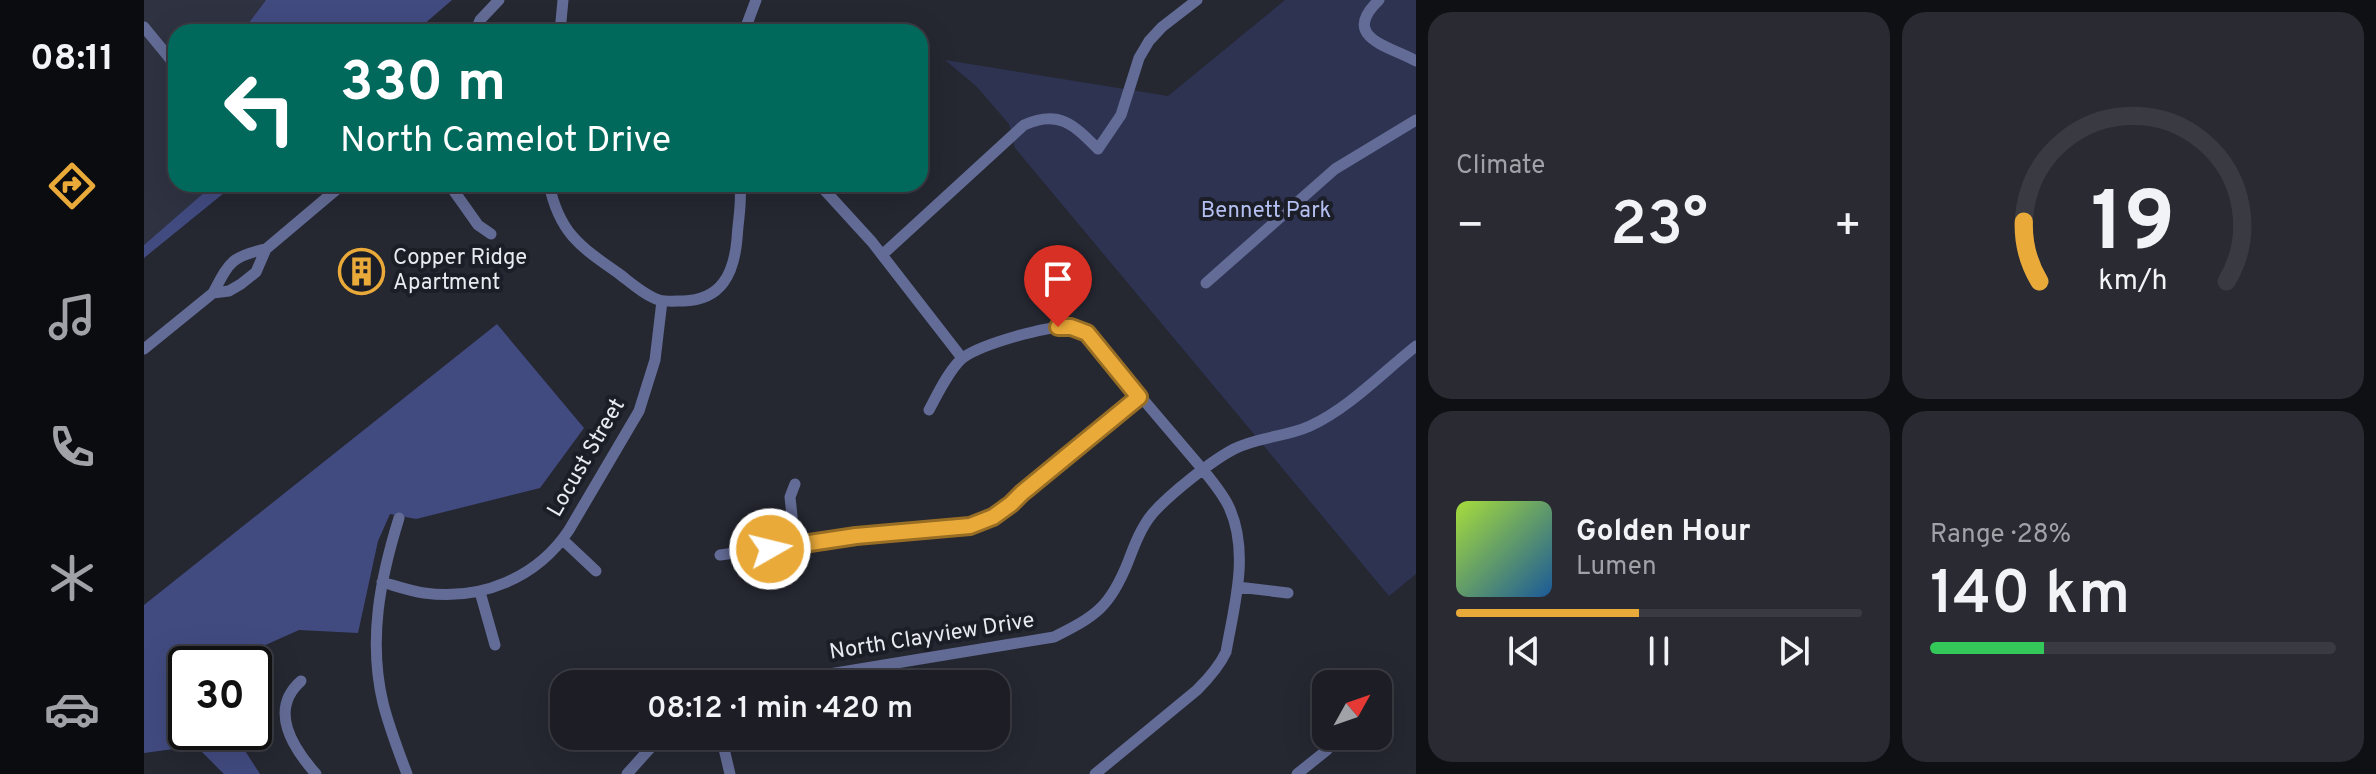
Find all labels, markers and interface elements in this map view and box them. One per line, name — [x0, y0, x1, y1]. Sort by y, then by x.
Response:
text: 08:11 — [30, 37, 114, 83]
text: 330 m — [340, 50, 506, 120]
icon: left — [208, 56, 312, 160]
text: North Camelot Drive — [340, 119, 671, 165]
text: Climate — [1456, 150, 1545, 183]
icon: directions — [44, 158, 100, 214]
text: 19 — [2091, 174, 2175, 279]
text: 23° — [1610, 190, 1708, 266]
park label: Bennett Park — [1201, 198, 1331, 225]
text: − — [1456, 200, 1484, 256]
text: + — [1834, 200, 1862, 256]
place label: Copper Ridge Apartment — [393, 245, 527, 297]
pin — [1024, 245, 1092, 327]
building icon: Copper Ridge Apartment — [338, 247, 386, 295]
icon: arrive — [1036, 257, 1080, 301]
text: km/h — [2098, 264, 2168, 300]
icon: music — [44, 289, 100, 345]
street label: Locust Street — [542, 394, 632, 522]
icon: phone — [44, 419, 100, 475]
position arrow — [728, 507, 812, 591]
text: Golden Hour — [1576, 514, 1750, 551]
text: Range · 28% — [1930, 519, 2071, 552]
icon: climate — [44, 550, 100, 606]
text: Lumen — [1576, 551, 1657, 584]
text: 140 km — [1930, 559, 2130, 635]
street label: North Clayview Drive — [827, 607, 1037, 667]
icon: previous — [1502, 629, 1546, 673]
icon: pause — [1637, 629, 1681, 673]
icon: next — [1772, 629, 1816, 673]
speed limit sign: 30 — [168, 646, 272, 750]
north arrow — [1312, 670, 1392, 750]
map controls — [1312, 670, 1392, 750]
icon: car — [44, 681, 100, 737]
text: 08:12 · 1 min · 420 m — [647, 691, 913, 728]

